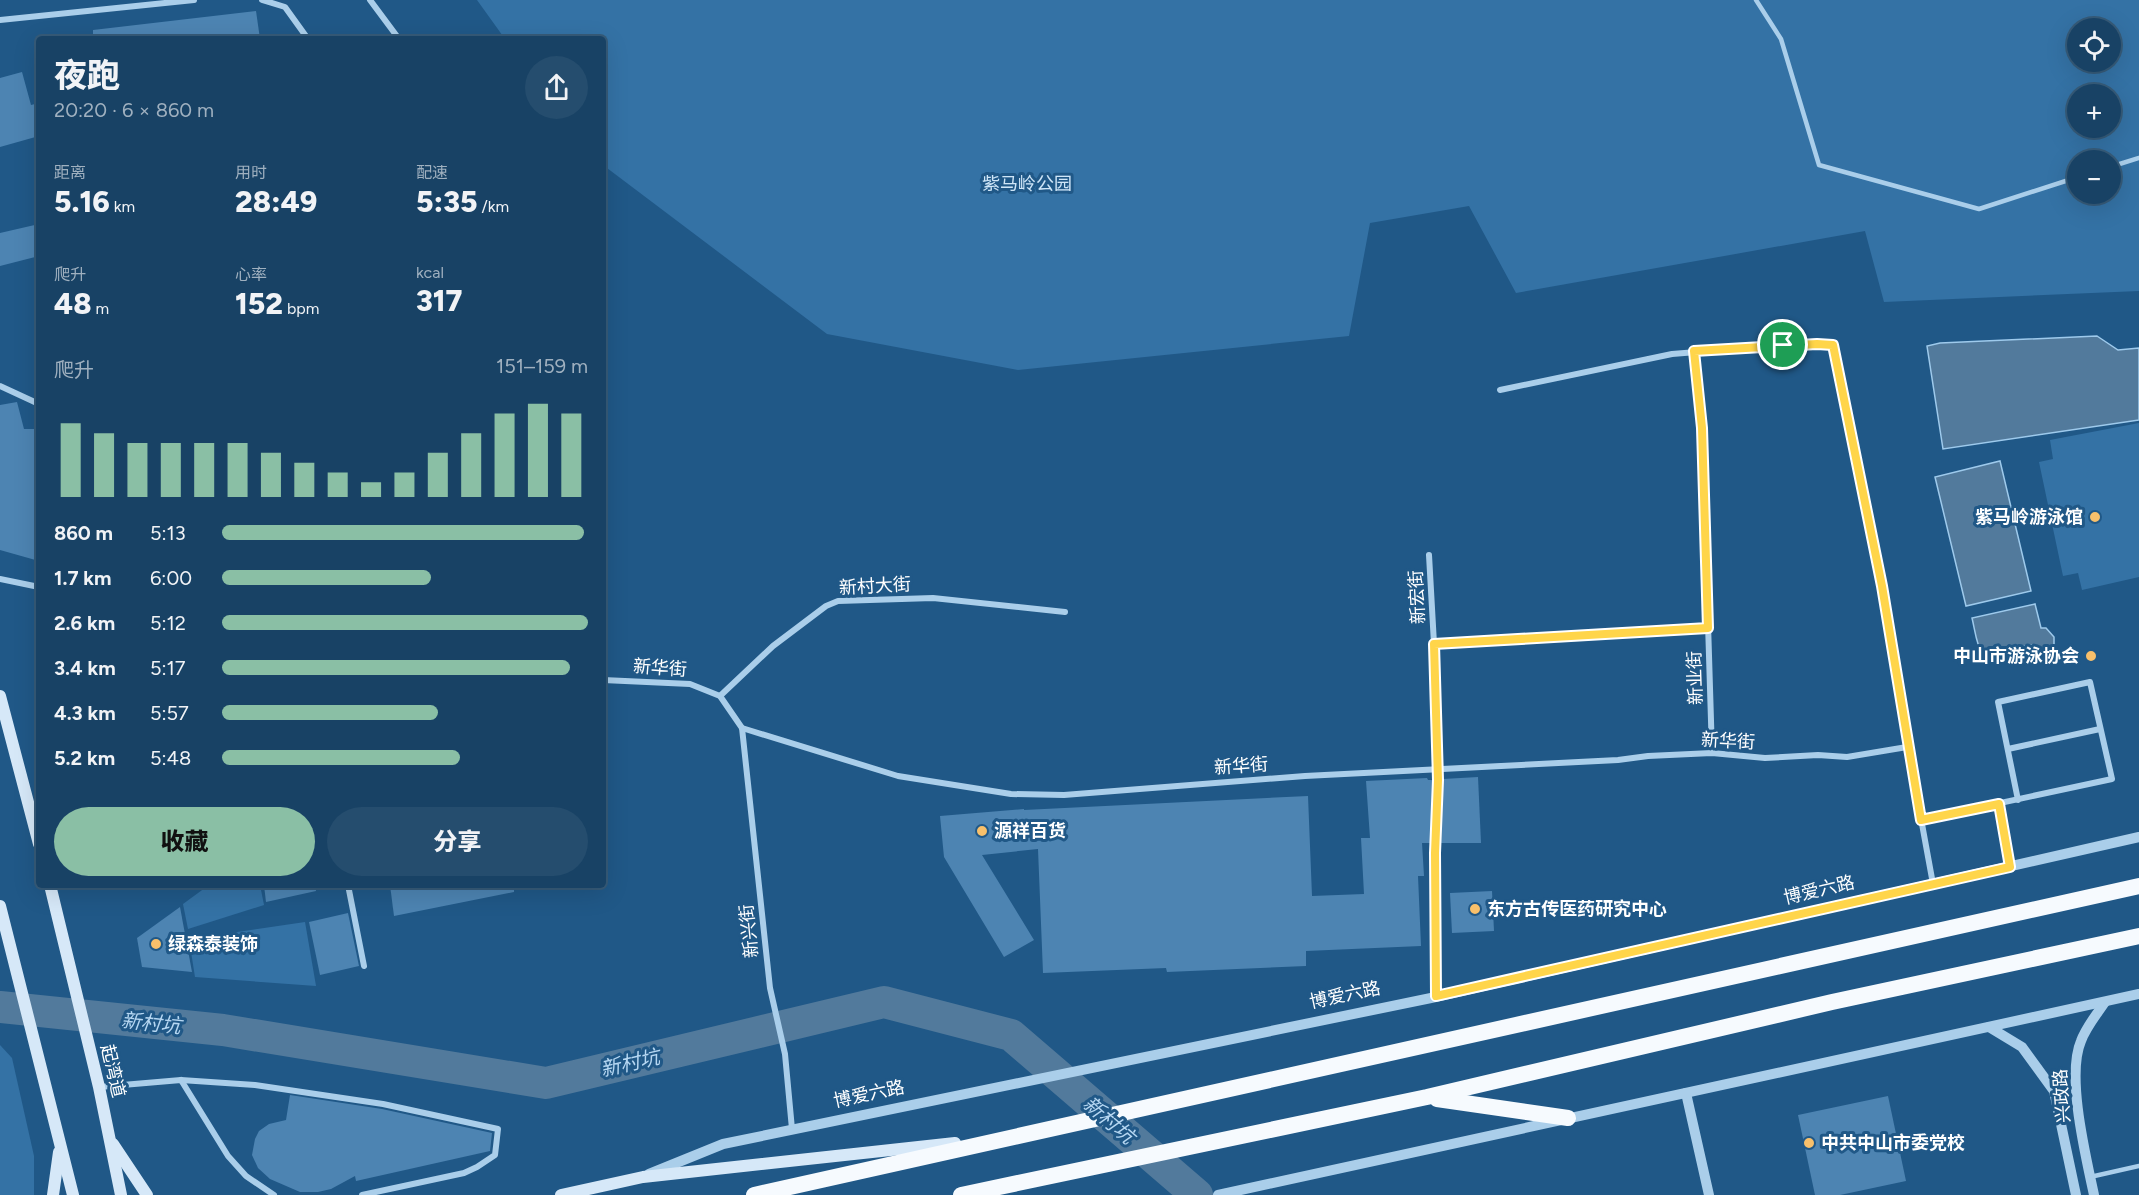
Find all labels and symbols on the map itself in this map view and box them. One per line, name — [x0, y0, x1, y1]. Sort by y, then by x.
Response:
park label: 紫马岭公园 — [982, 173, 1072, 195]
pin — [1757, 319, 1808, 370]
place label: 紫马岭游泳馆 — [1975, 506, 2083, 528]
marker: 紫马岭游泳馆 — [2088, 510, 2102, 524]
street label: 新宏街 — [1405, 569, 1429, 625]
street label: 新村大街 — [838, 573, 912, 599]
place label: 中山市游泳协会 — [1953, 645, 2079, 667]
marker: 中山市游泳协会 — [2084, 649, 2098, 663]
street label: 新业街 — [1683, 651, 1707, 705]
street label: 新华街 — [632, 655, 688, 681]
street label: 新华街 — [1700, 729, 1756, 753]
street label: 新华街 — [1213, 753, 1269, 779]
place label: 源祥百货 — [994, 820, 1066, 842]
marker: 源祥百货 — [975, 824, 989, 838]
street label: 博爱六路 — [1781, 871, 1857, 909]
place label: 东方古传医药研究中心 — [1487, 898, 1667, 920]
marker: 东方古传医药研究中心 — [1468, 902, 1482, 916]
street label: 新兴街 — [735, 903, 763, 959]
place label: 绿森泰装饰 — [168, 933, 258, 955]
marker: 绿森泰装饰 — [149, 937, 163, 951]
street label: 博爱六路 — [1307, 977, 1383, 1013]
water label: 新村坑 — [120, 1008, 185, 1038]
street label: 起湾道 — [96, 1042, 130, 1100]
water label: 新村坑 — [598, 1044, 665, 1081]
street label: 兴政路 — [2049, 1068, 2075, 1124]
street label: 博爱六路 — [831, 1076, 907, 1112]
water label: 新村坑 — [1078, 1091, 1142, 1151]
place label: 中共中山市委党校 — [1821, 1132, 1965, 1154]
marker: 中共中山市委党校 — [1802, 1136, 1816, 1150]

